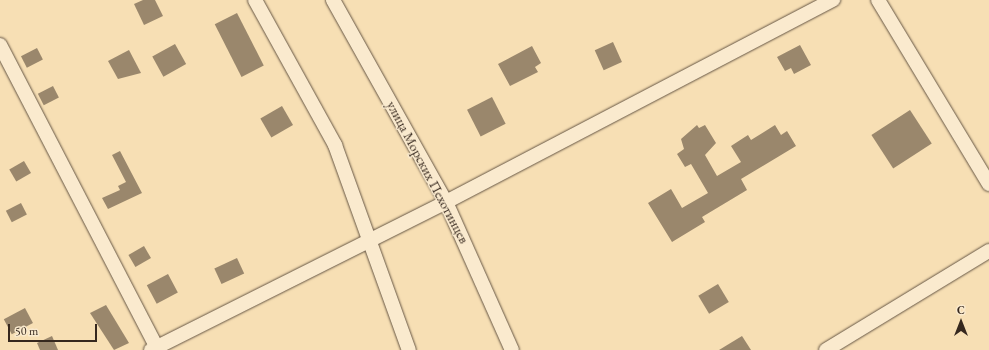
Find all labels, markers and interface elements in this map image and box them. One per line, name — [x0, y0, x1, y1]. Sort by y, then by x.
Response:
street label: улица Морских Пехотинцев — [383, 98, 473, 246]
north arrow — [941, 302, 981, 342]
text: С — [957, 303, 965, 317]
scale bar — [10, 316, 99, 342]
text: 50 m — [15, 323, 38, 339]

